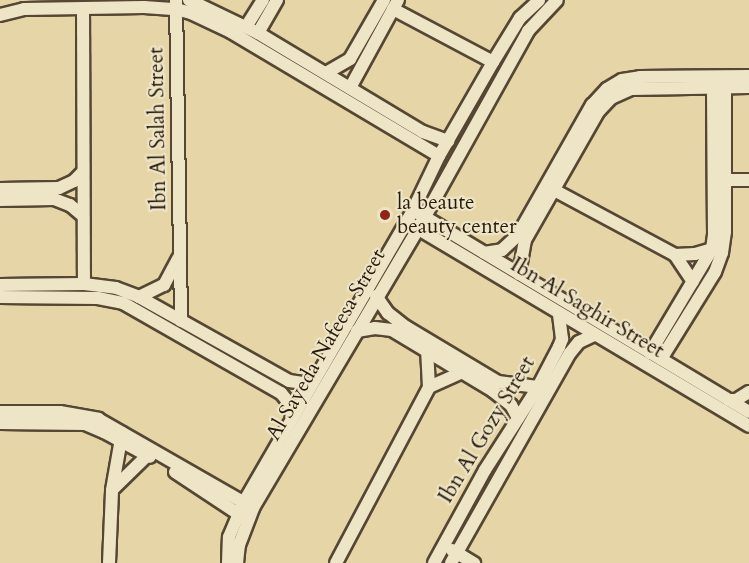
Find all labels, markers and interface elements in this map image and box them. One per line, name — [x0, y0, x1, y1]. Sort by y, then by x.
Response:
street label: Ibn Al Salah Street — [144, 47, 172, 211]
place label: la beaute beauty center — [397, 190, 517, 240]
marker: la beaute beauty center — [378, 208, 392, 222]
street label: Al Sayeda Nafeesa Street — [261, 245, 391, 445]
street label: Ibn Al Saghir Street — [506, 252, 668, 364]
street label: Ibn Al Gozy Street — [433, 352, 541, 508]

